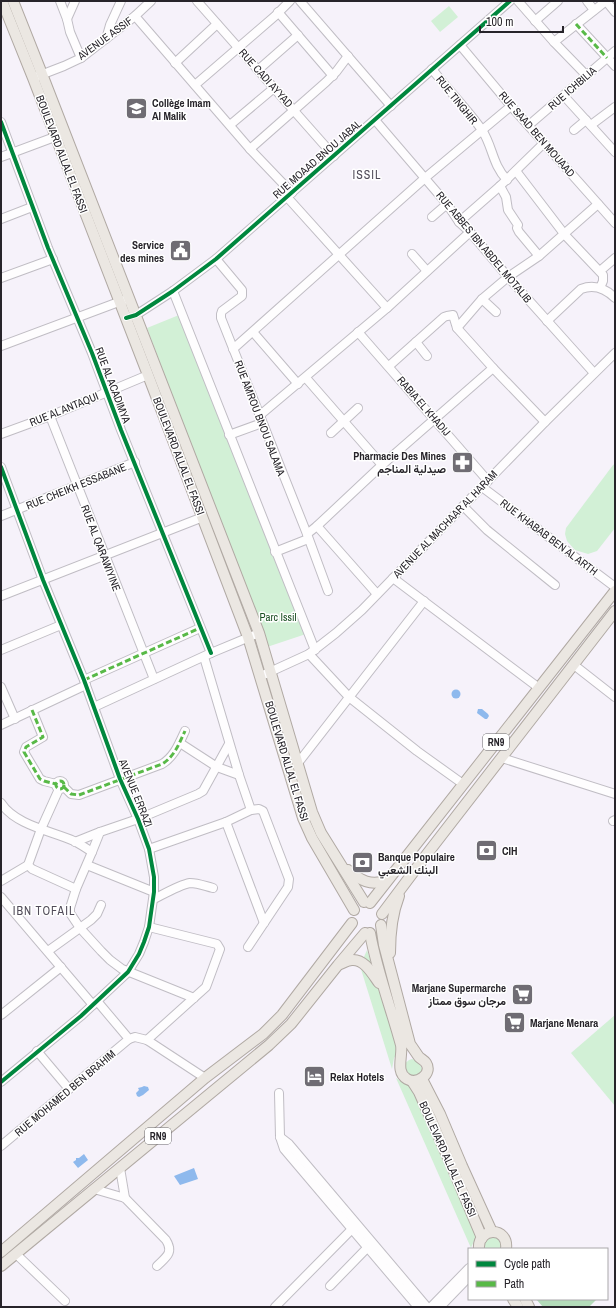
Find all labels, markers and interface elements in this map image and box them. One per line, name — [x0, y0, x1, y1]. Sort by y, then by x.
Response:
scale bar — [480, 8, 563, 34]
street label: AVENUE ASSIF — [74, 13, 136, 63]
text: 100 m — [486, 14, 513, 30]
street label: RUE CADI AYYAD — [236, 46, 296, 110]
street label: RUE ICHBILIA — [545, 63, 600, 113]
street label: RUE TINGHIR — [433, 73, 481, 128]
street label: RUE SAAD BEN MOUAAD — [496, 88, 578, 180]
street label: BOULEVARD ALLAL EL FASSI — [33, 93, 91, 215]
school or university icon: Collège Imam Al Malik — [123, 96, 149, 122]
place label: Collège Imam Al Malik — [152, 96, 211, 123]
street label: RUE MOAAD BNOU JABAL — [270, 117, 364, 201]
district label: ISSIL — [352, 167, 382, 183]
street label: RUE ABBES IBN ABDEL MOTALIB — [433, 188, 535, 306]
place label: Service des mines — [120, 238, 164, 265]
public building icon: Service des mines — [167, 238, 193, 264]
street label: RUE AL ACADIMYA — [92, 345, 134, 426]
street label: RUE AMROU BNOU SALAMA — [232, 358, 289, 479]
street label: RABIA EL KHADIJ — [394, 373, 454, 439]
street label: RUE AL ANTAQUI — [27, 389, 101, 429]
street label: BOULEVARD ALLAL EL FASSI — [150, 395, 208, 517]
place label: Pharmacie Des Mines صيدلية المناجم — [353, 449, 446, 477]
pharmacy icon: Pharmacie Des Mines صيدلية المناجم — [449, 449, 475, 475]
street label: RUE CHEIKH ESSABANE — [24, 460, 128, 512]
street label: AVENUE AL MACHAAR AL HARAM — [389, 467, 500, 582]
street label: RUE KHABAB BEN AL ARTH — [498, 496, 600, 578]
street label: RUE AL QARAWIYINE — [78, 503, 124, 593]
park label: Parc Issil — [259, 610, 297, 624]
street label: BOULEVARD ALLAL EL FASSI — [262, 699, 312, 823]
road number: RN9 — [483, 734, 509, 750]
street label: AVENUE ERRAZI — [116, 756, 156, 829]
bank icon: CIH — [474, 838, 500, 864]
place label: CIH — [502, 844, 518, 858]
bank icon: Banque Populaire البنك الشعبي — [350, 850, 376, 876]
place label: Banque Populaire البنك الشعبي — [378, 850, 455, 879]
district label: IBN TOFAIL — [13, 903, 75, 919]
place label: Marjane Supermarche مرجان سوق ممتاز — [412, 981, 506, 1008]
supermarket icon: Marjane Supermarche مرجان سوق ممتاز — [509, 981, 535, 1007]
supermarket icon: Marjane Menara — [502, 1010, 528, 1036]
place label: Marjane Menara — [530, 1016, 598, 1030]
street label: RUE MOHAMED BEN BRAHIM — [12, 1047, 118, 1139]
hotel icon: Relax Hotels — [301, 1064, 327, 1090]
place label: Relax Hotels — [330, 1070, 384, 1084]
street label: BOULEVARD ALLAL EL FASSI — [416, 1099, 480, 1219]
road number: RN9 — [145, 1128, 171, 1144]
legend — [468, 1248, 608, 1300]
text: Cycle path — [504, 1256, 551, 1272]
text: Path — [504, 1276, 524, 1292]

